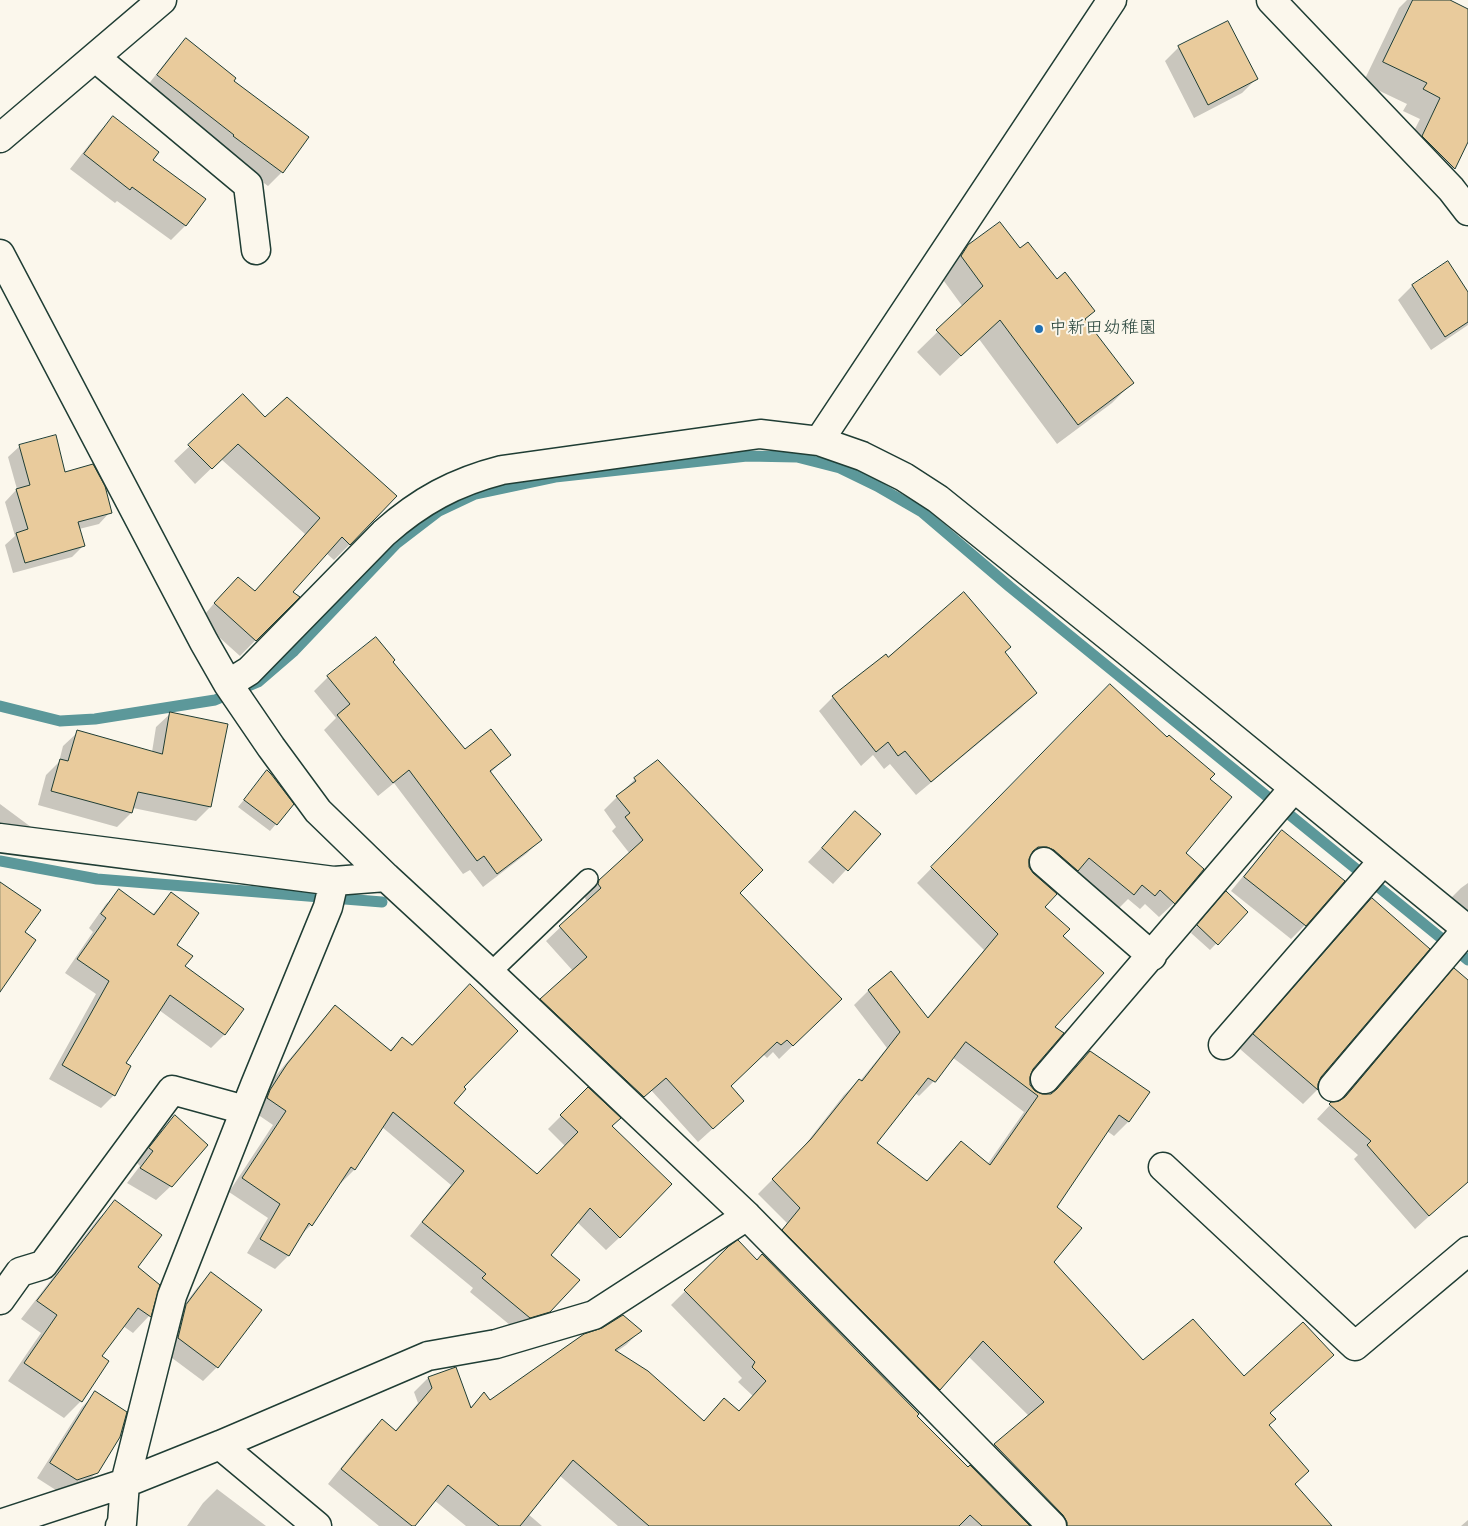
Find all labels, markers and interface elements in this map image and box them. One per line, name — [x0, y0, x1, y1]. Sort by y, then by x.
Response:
place label: 中新田幼稚園 — [1049, 318, 1157, 340]
marker: 中新田幼稚園 — [1033, 323, 1045, 335]

